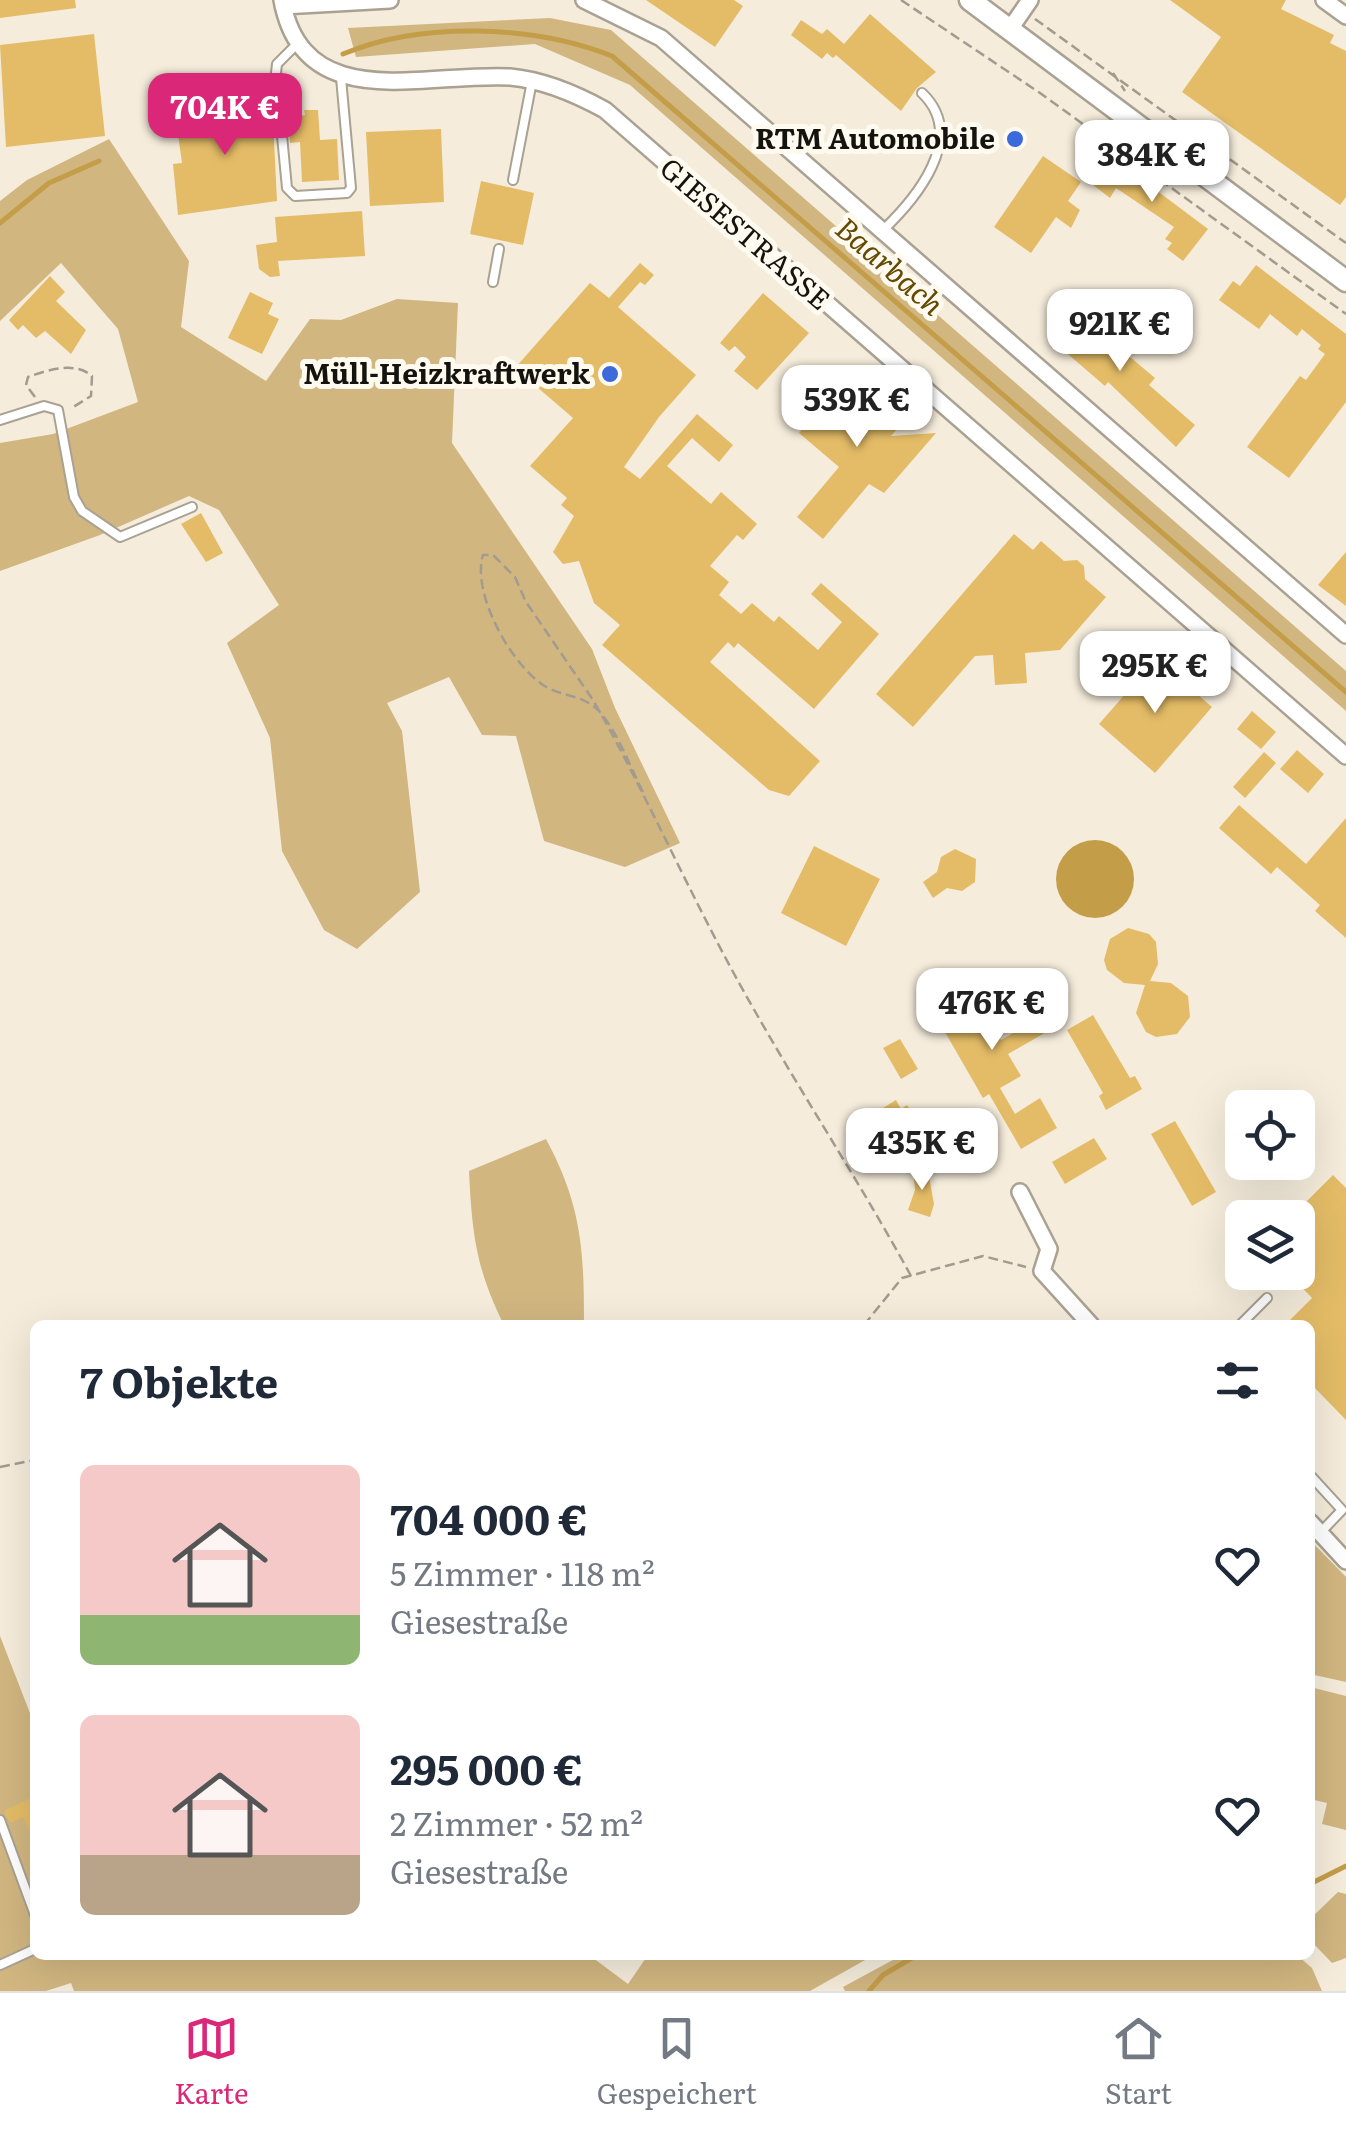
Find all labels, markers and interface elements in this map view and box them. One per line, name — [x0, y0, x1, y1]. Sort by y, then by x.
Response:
pin: 704K € — [144, 73, 306, 158]
text: 704K € — [170, 81, 280, 129]
place label: RTM Automobile — [755, 116, 995, 158]
pin: 384K € — [1071, 120, 1233, 205]
marker: RTM Automobile — [1004, 128, 1026, 150]
text: 384K € — [1097, 128, 1207, 176]
street label: GIESESTRASSE — [652, 146, 841, 319]
water label: Baarbach — [827, 205, 955, 324]
pin: 921K € — [1039, 289, 1201, 374]
text: 921K € — [1069, 297, 1171, 345]
place label: Müll-Heizkraftwerk — [303, 351, 590, 393]
marker: Müll-Heizkraftwerk — [599, 363, 621, 385]
pin: 539K € — [776, 365, 938, 450]
text: 539K € — [803, 373, 911, 421]
pin: 295K € — [1074, 631, 1236, 716]
text: 295K € — [1102, 639, 1208, 687]
pin: 476K € — [911, 968, 1073, 1053]
text: 476K € — [938, 976, 1046, 1024]
map controls — [1225, 1090, 1315, 1290]
button: locate — [1225, 1090, 1315, 1180]
pin: 435K € — [841, 1108, 1003, 1193]
text: 435K € — [868, 1116, 976, 1164]
button: layers — [1225, 1200, 1315, 1290]
text: 7 Objekte — [80, 1349, 278, 1411]
icon: filters — [1210, 1353, 1265, 1408]
text: 704 000 € — [390, 1486, 588, 1548]
icon: home — [160, 1505, 280, 1625]
icon: heart — [1210, 1538, 1265, 1593]
text: 5 Zimmer · 118 m² — [390, 1548, 655, 1596]
text: Giesestraße — [390, 1596, 568, 1644]
text: 295 000 € — [390, 1736, 583, 1798]
icon: home — [160, 1755, 280, 1875]
icon: heart — [1210, 1788, 1265, 1843]
text: 2 Zimmer · 52 m² — [390, 1798, 643, 1846]
text: Giesestraße — [390, 1846, 568, 1894]
tab: Karte — [174, 2011, 249, 2113]
tab: Gespeichert — [597, 2011, 757, 2113]
tab: Start — [1105, 2011, 1172, 2113]

